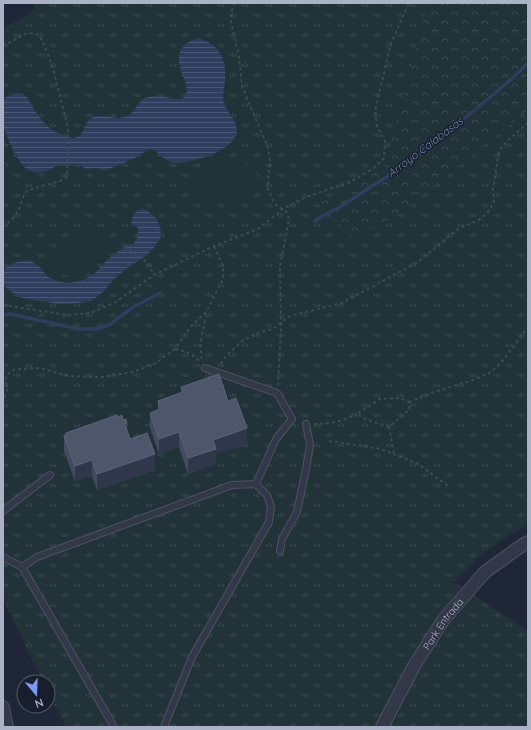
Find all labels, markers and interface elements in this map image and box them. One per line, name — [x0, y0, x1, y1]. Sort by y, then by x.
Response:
water label: Arroyo Calabasas — [384, 113, 466, 180]
street label: Park Entrada — [420, 595, 466, 652]
north arrow — [16, 674, 56, 714]
text: N — [33, 696, 45, 711]

